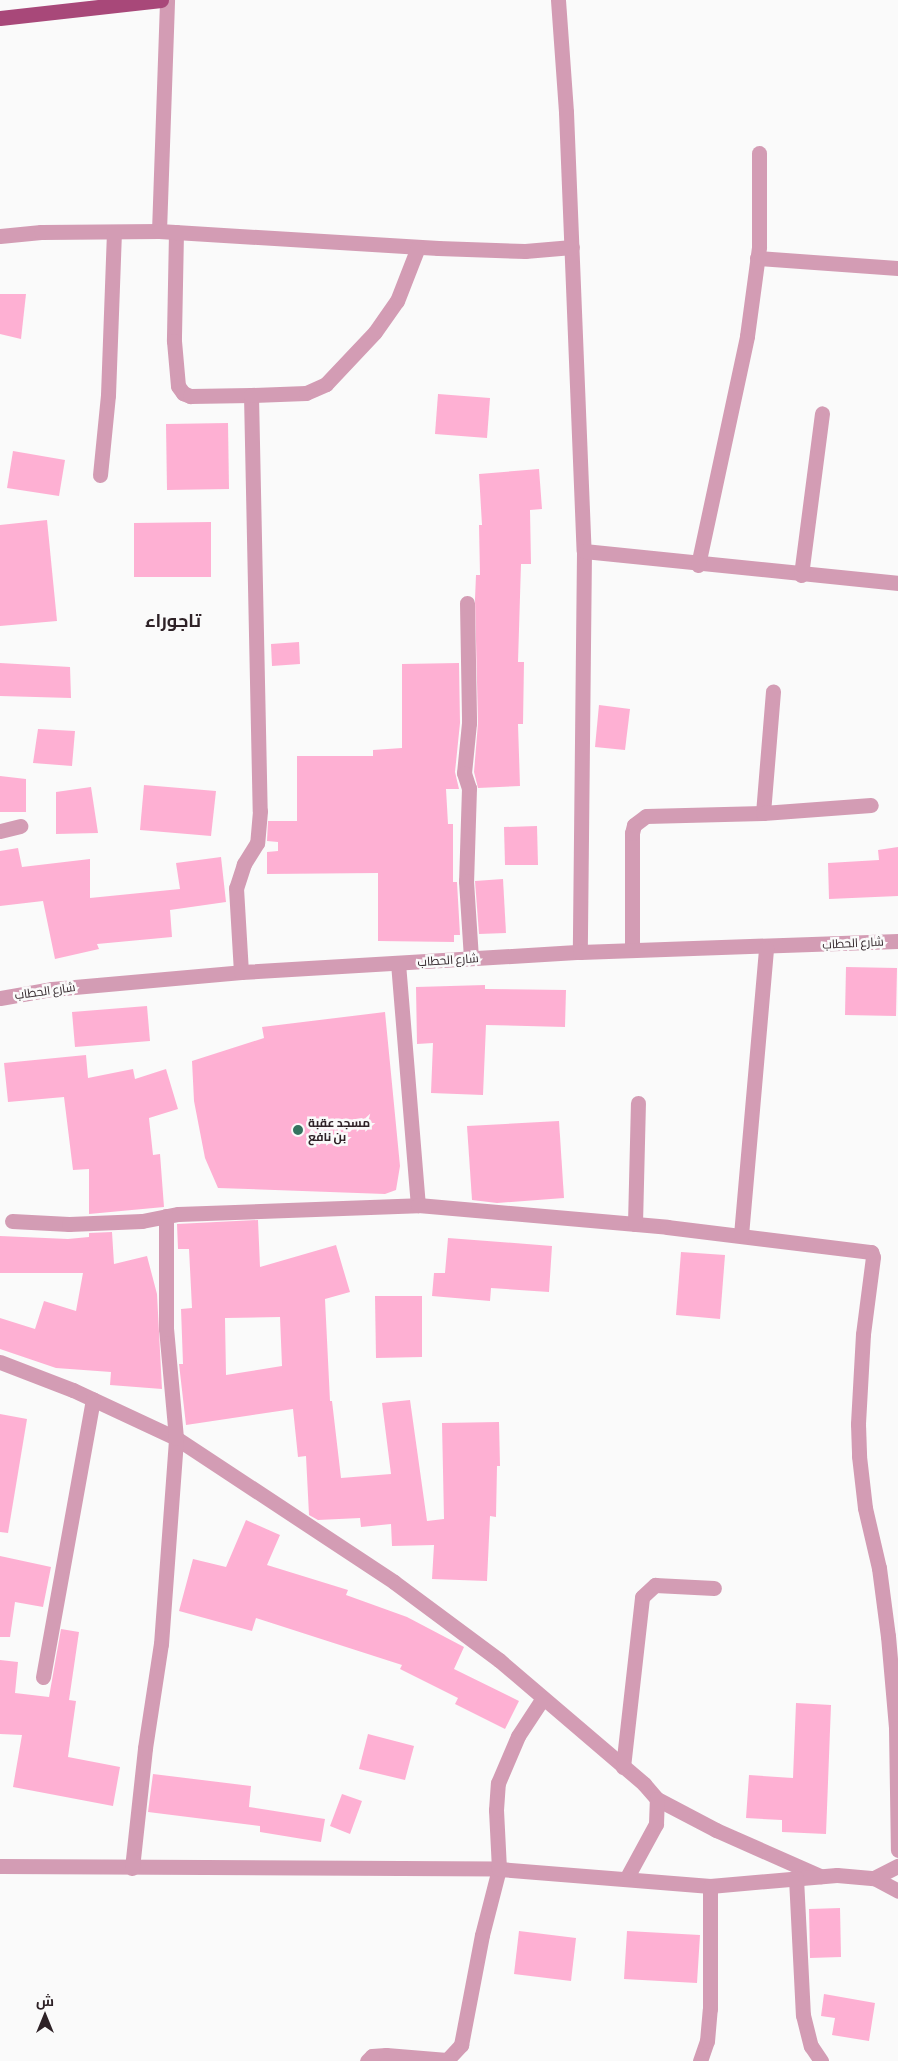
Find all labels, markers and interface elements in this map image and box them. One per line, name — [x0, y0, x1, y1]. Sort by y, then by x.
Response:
district label: تاجوراء — [145, 609, 201, 631]
street label: شارع الحطاب — [822, 934, 884, 952]
street label: شارع الحطاب — [417, 951, 479, 969]
street label: شارع الحطاب — [14, 980, 76, 1002]
place label: مسجد عقبة بن نافع — [308, 1116, 370, 1144]
marker: مسجد عقبة بن نافع — [292, 1124, 304, 1136]
north arrow — [20, 1991, 70, 2041]
text: ش — [36, 1992, 54, 2009]

